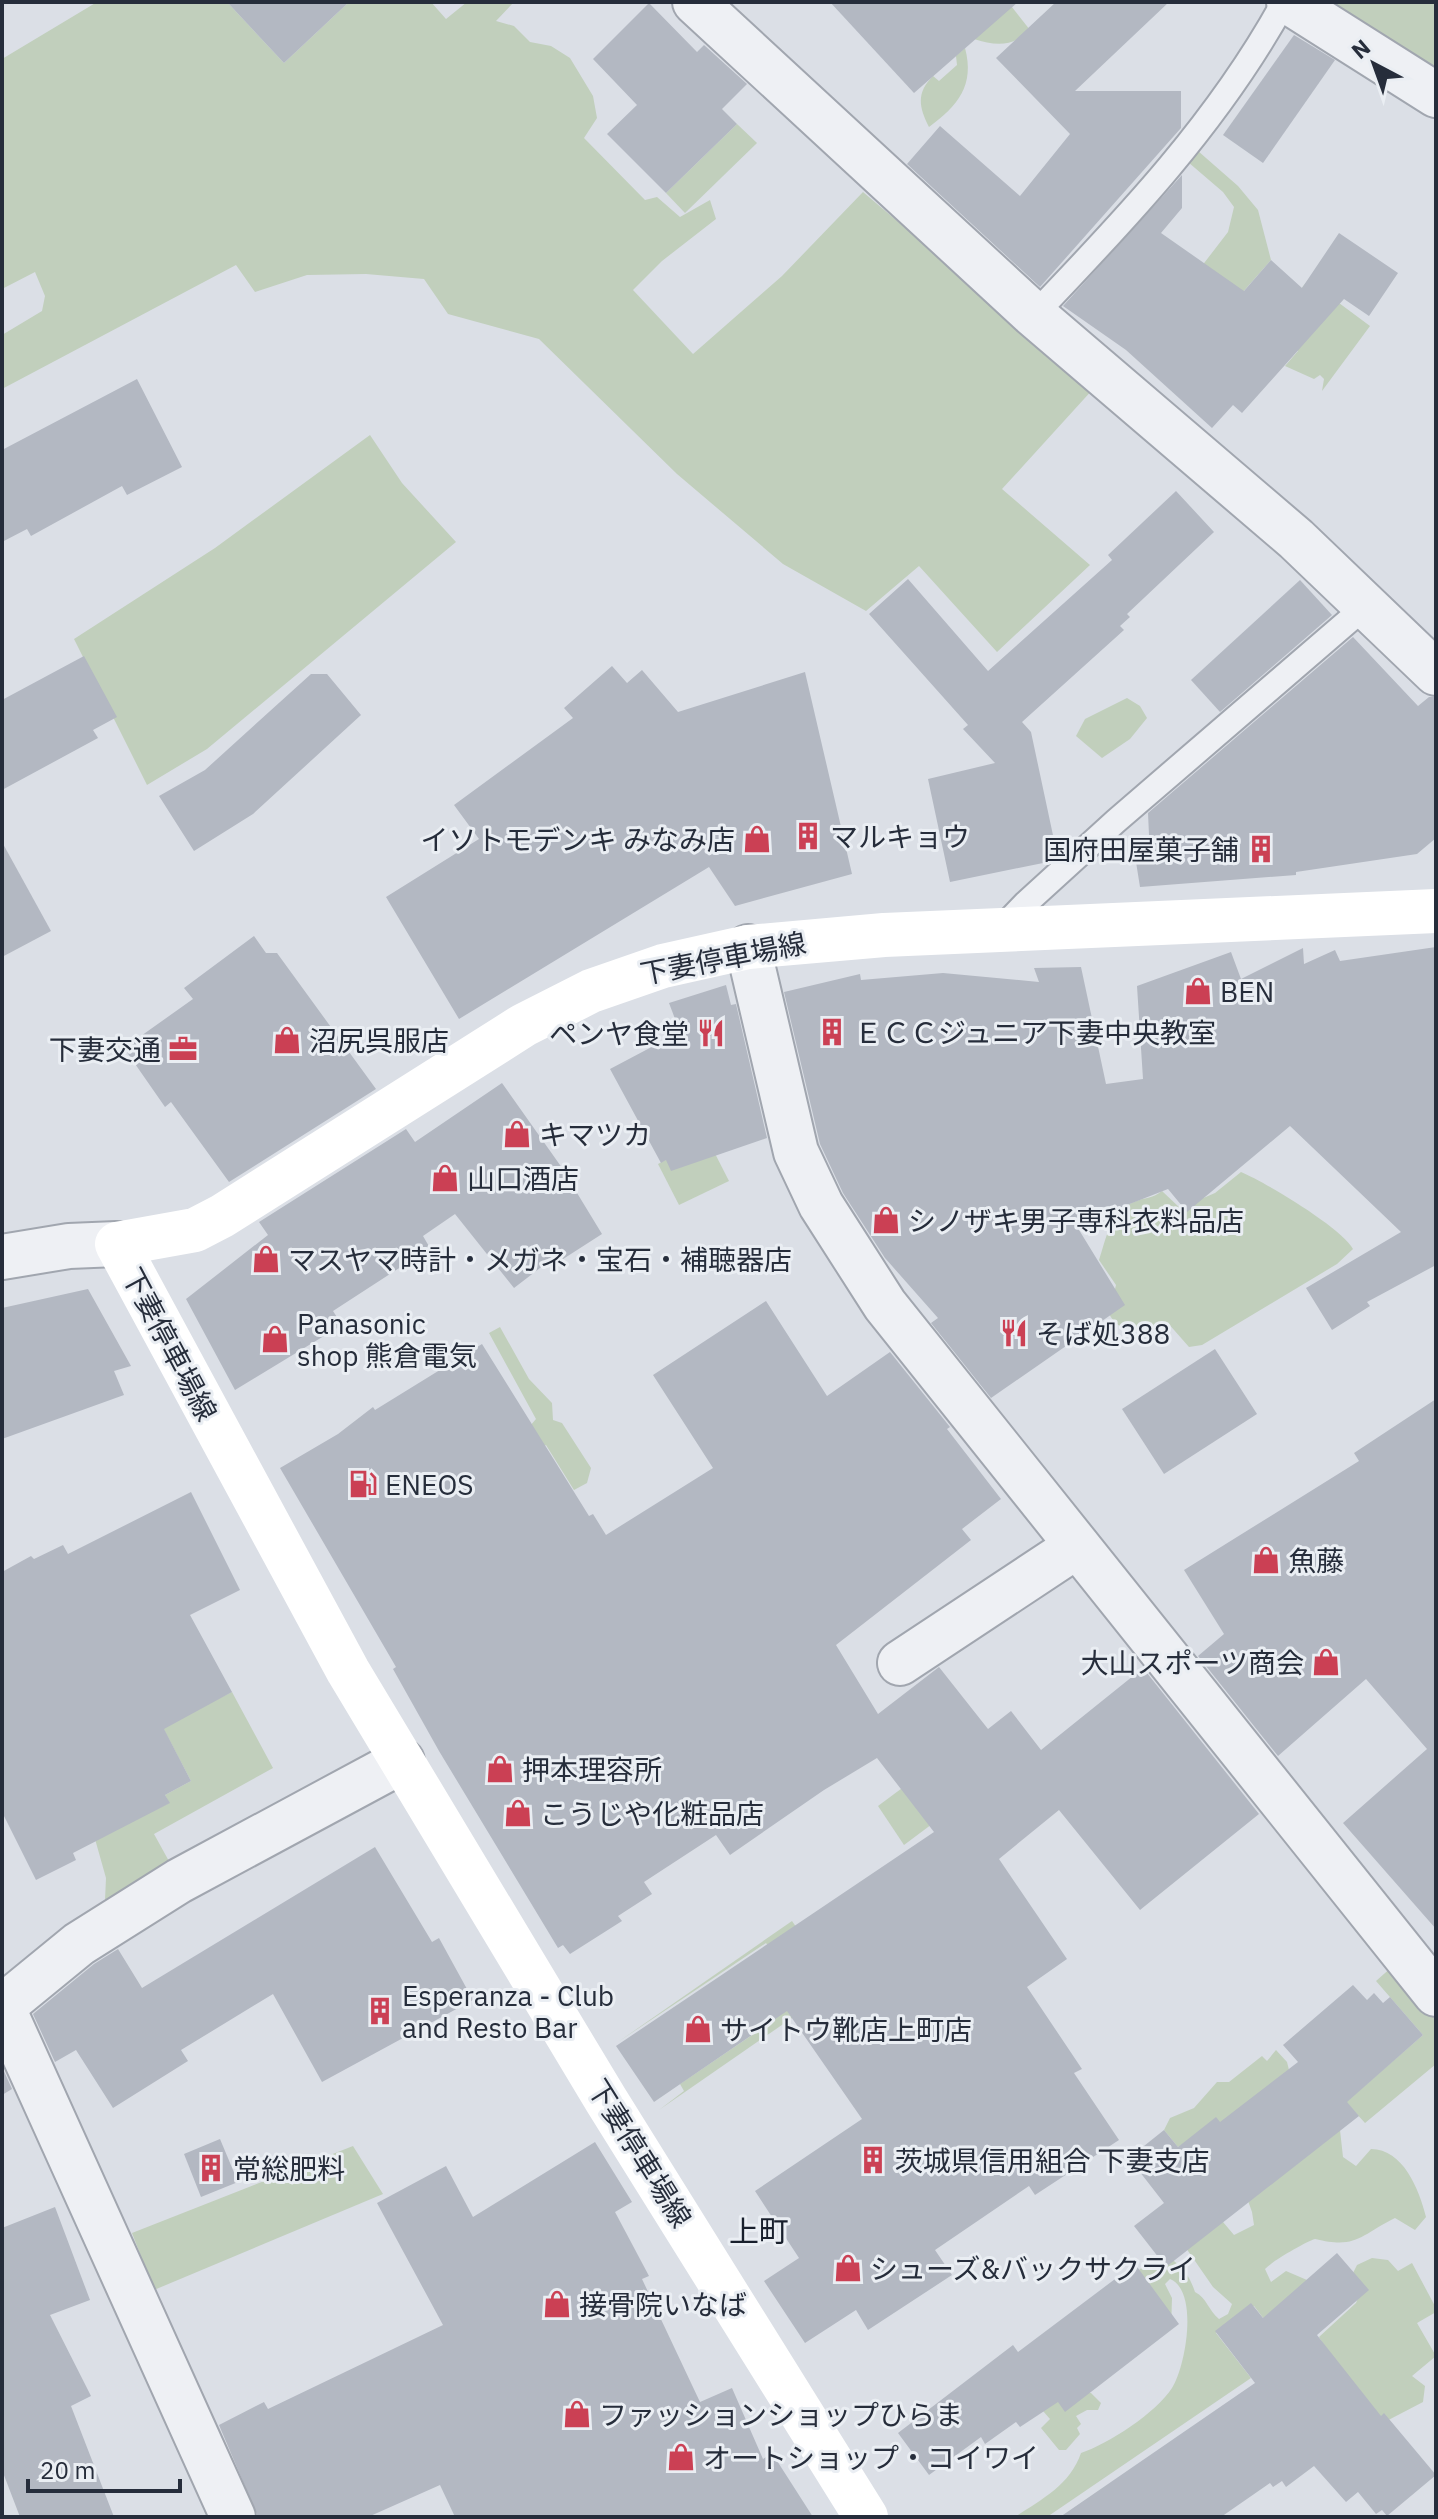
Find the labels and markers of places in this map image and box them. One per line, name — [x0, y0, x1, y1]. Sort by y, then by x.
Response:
place label: マルキョウ — [830, 818, 970, 855]
place label: イソトモデンキ みなみ店 — [420, 821, 735, 858]
building icon: マルキョウ — [793, 821, 823, 851]
shop icon: イソトモデンキ みなみ店 — [742, 824, 772, 854]
place label: 国府田屋菓子舗 — [1043, 831, 1239, 868]
building icon: 国府田屋菓子舗 — [1246, 834, 1276, 864]
place label: BEN — [1220, 973, 1274, 1010]
shop icon: BEN — [1183, 976, 1213, 1006]
place label: ＥＣＣジュニア下妻中央教室 — [854, 1014, 1216, 1051]
place label: ペンヤ食堂 — [549, 1015, 689, 1052]
building icon: ＥＣＣジュニア下妻中央教室 — [817, 1017, 847, 1047]
restaurant icon: ペンヤ食堂 — [696, 1018, 726, 1048]
place label: 沼尻呉服店 — [309, 1022, 449, 1059]
shop icon: 沼尻呉服店 — [272, 1025, 302, 1055]
place label: 下妻交通 — [49, 1031, 161, 1068]
office icon: 下妻交通 — [168, 1034, 198, 1064]
place label: キマツカ — [539, 1116, 651, 1153]
shop icon: キマツカ — [502, 1119, 532, 1149]
place label: 山口酒店 — [467, 1160, 579, 1197]
shop icon: 山口酒店 — [430, 1163, 460, 1193]
place label: シノザキ男子専科衣料品店 — [908, 1202, 1244, 1239]
shop icon: シノザキ男子専科衣料品店 — [871, 1205, 901, 1235]
place label: マスヤマ時計・メガネ・宝石・補聴器店 — [288, 1241, 792, 1278]
shop icon: マスヤマ時計・メガネ・宝石・補聴器店 — [251, 1244, 281, 1274]
place label: Panasonic shop 熊倉電気 — [297, 1305, 477, 1374]
place label: そば処388 — [1036, 1315, 1170, 1352]
restaurant icon: そば処388 — [999, 1318, 1029, 1348]
shop icon: Panasonic shop 熊倉電気 — [260, 1324, 290, 1354]
place label: ENEOS — [385, 1466, 474, 1503]
fuel station icon: ENEOS — [348, 1469, 378, 1499]
place label: 魚藤 — [1288, 1542, 1344, 1579]
shop icon: 魚藤 — [1251, 1545, 1281, 1575]
place label: 大山スポーツ商会 — [1081, 1644, 1304, 1681]
shop icon: 大山スポーツ商会 — [1311, 1647, 1341, 1677]
place label: 押本理容所 — [522, 1751, 662, 1788]
shop icon: 押本理容所 — [485, 1754, 515, 1784]
place label: こうじや化粧品店 — [540, 1795, 764, 1832]
shop icon: こうじや化粧品店 — [503, 1798, 533, 1828]
place label: Esperanza - Club and Resto Bar — [402, 1977, 614, 2046]
building icon: Esperanza - Club and Resto Bar — [365, 1996, 395, 2026]
place label: サイトウ靴店上町店 — [720, 2011, 972, 2048]
shop icon: サイトウ靴店上町店 — [683, 2014, 713, 2044]
place label: 茨城県信用組合 下妻支店 — [895, 2142, 1210, 2179]
building icon: 茨城県信用組合 下妻支店 — [858, 2145, 888, 2175]
place label: 常総肥料 — [233, 2150, 345, 2187]
building icon: 常総肥料 — [196, 2153, 226, 2183]
place label: シューズ&バックサクライ — [870, 2250, 1196, 2287]
shop icon: シューズ&バックサクライ — [833, 2253, 863, 2283]
place label: 接骨院いなば — [579, 2286, 747, 2323]
shop icon: 接骨院いなば — [542, 2289, 572, 2319]
place label: ファッションショップひらま — [599, 2396, 963, 2433]
shop icon: ファッションショップひらま — [562, 2399, 592, 2429]
place label: オートショップ・コイワイ — [703, 2439, 1039, 2476]
shop icon: オートショップ・コイワイ — [666, 2442, 696, 2472]

